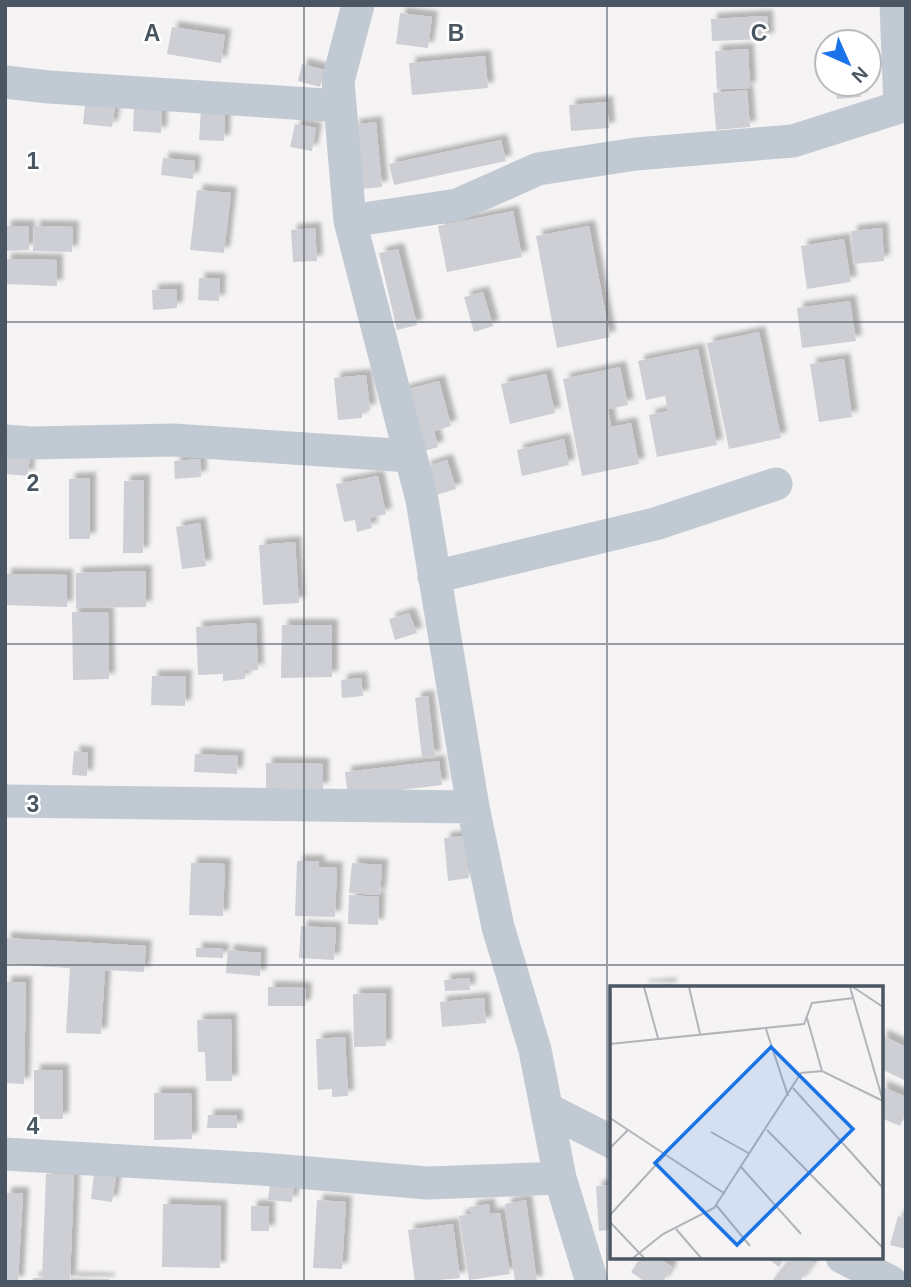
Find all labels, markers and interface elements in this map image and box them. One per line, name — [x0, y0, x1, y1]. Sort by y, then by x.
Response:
text: A — [144, 20, 160, 46]
text: B — [448, 20, 464, 46]
text: C — [751, 20, 767, 46]
north arrow — [813, 28, 883, 98]
text: N — [847, 62, 872, 87]
text: 1 — [27, 148, 40, 174]
text: 2 — [27, 470, 39, 496]
text: 3 — [27, 791, 39, 817]
inset map — [610, 986, 883, 1259]
text: 4 — [27, 1113, 40, 1139]

